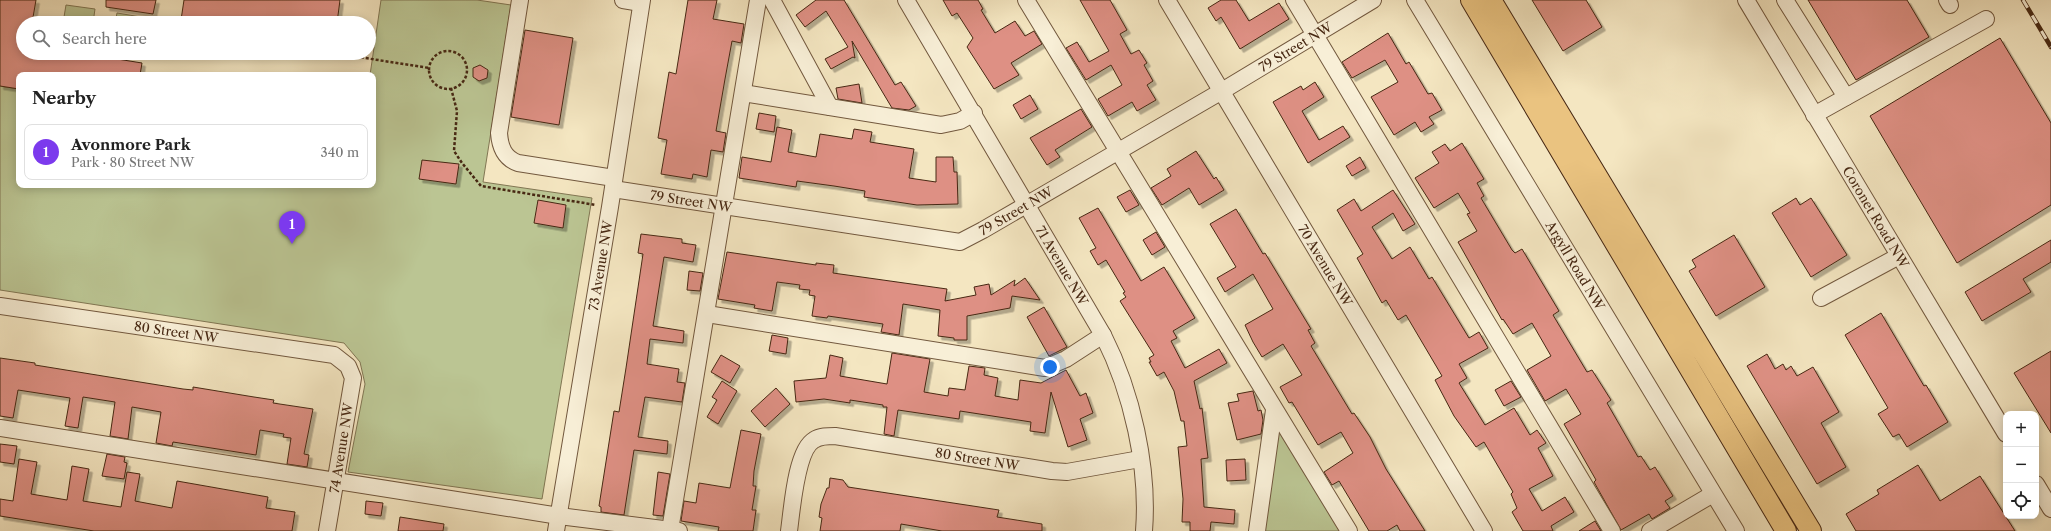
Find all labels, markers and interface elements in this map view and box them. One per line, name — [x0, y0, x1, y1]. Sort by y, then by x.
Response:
search box — [16, 16, 376, 60]
street label: 79 Street NW — [1256, 18, 1336, 75]
icon: search — [30, 27, 52, 49]
text: Search here — [62, 29, 147, 48]
text: Nearby — [32, 88, 96, 108]
text: Avonmore Park — [71, 135, 191, 154]
text: 1 — [43, 144, 49, 160]
text: 340 m — [321, 144, 359, 160]
text: Park · 80 Street NW — [71, 154, 194, 170]
street label: Coronet Road NW — [1839, 163, 1913, 271]
street label: 79 Street NW — [976, 183, 1056, 239]
street label: 79 Street NW — [649, 187, 734, 215]
pin: 1 — [279, 211, 305, 244]
street label: Argyll Road NW — [1542, 217, 1609, 313]
street label: 73 Avenue NW — [585, 219, 616, 312]
street label: 70 Avenue NW — [1295, 222, 1356, 310]
street label: 71 Avenue NW — [1033, 223, 1092, 309]
street label: 80 Street NW — [133, 318, 220, 346]
your location — [1040, 357, 1060, 377]
street label: 74 Avenue NW — [326, 401, 356, 494]
map controls — [2003, 411, 2039, 519]
button: + — [2003, 411, 2039, 447]
street label: 80 Street NW — [934, 444, 1021, 474]
button: − — [2003, 447, 2039, 483]
button: locate — [2003, 483, 2039, 519]

